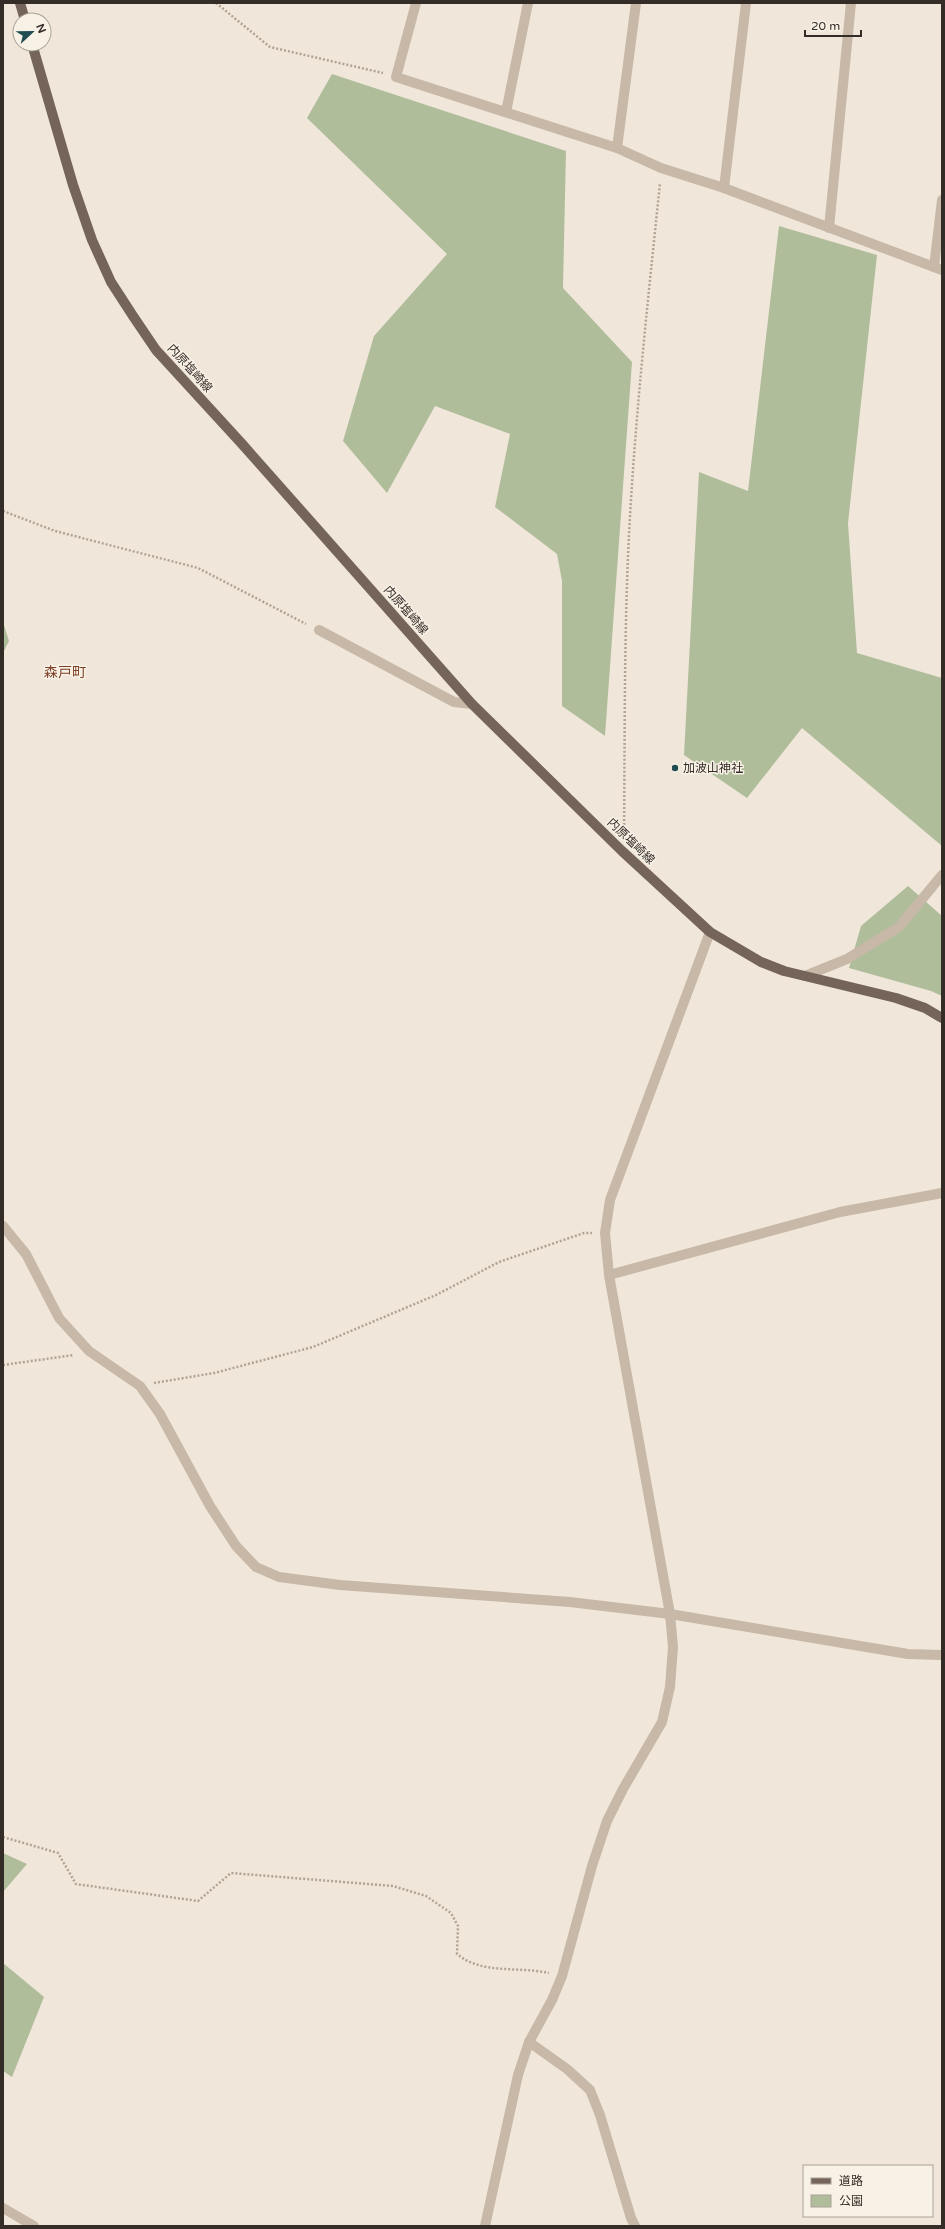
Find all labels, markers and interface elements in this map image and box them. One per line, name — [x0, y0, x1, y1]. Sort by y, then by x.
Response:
north arrow — [12, 12, 52, 52]
scale bar — [805, 12, 861, 38]
text: 20 m — [811, 19, 840, 33]
text: N — [33, 22, 48, 35]
street label: 内原塩崎線 — [165, 341, 215, 395]
street label: 内原塩崎線 — [381, 583, 431, 637]
district label: 森戸町 — [44, 664, 86, 681]
place label: 加波山神社 — [683, 761, 743, 775]
marker: 加波山神社 — [670, 763, 680, 773]
street label: 内原塩崎線 — [605, 815, 657, 867]
legend — [803, 2165, 933, 2217]
text: 道路 — [839, 2174, 863, 2188]
text: 公園 — [839, 2194, 863, 2208]

